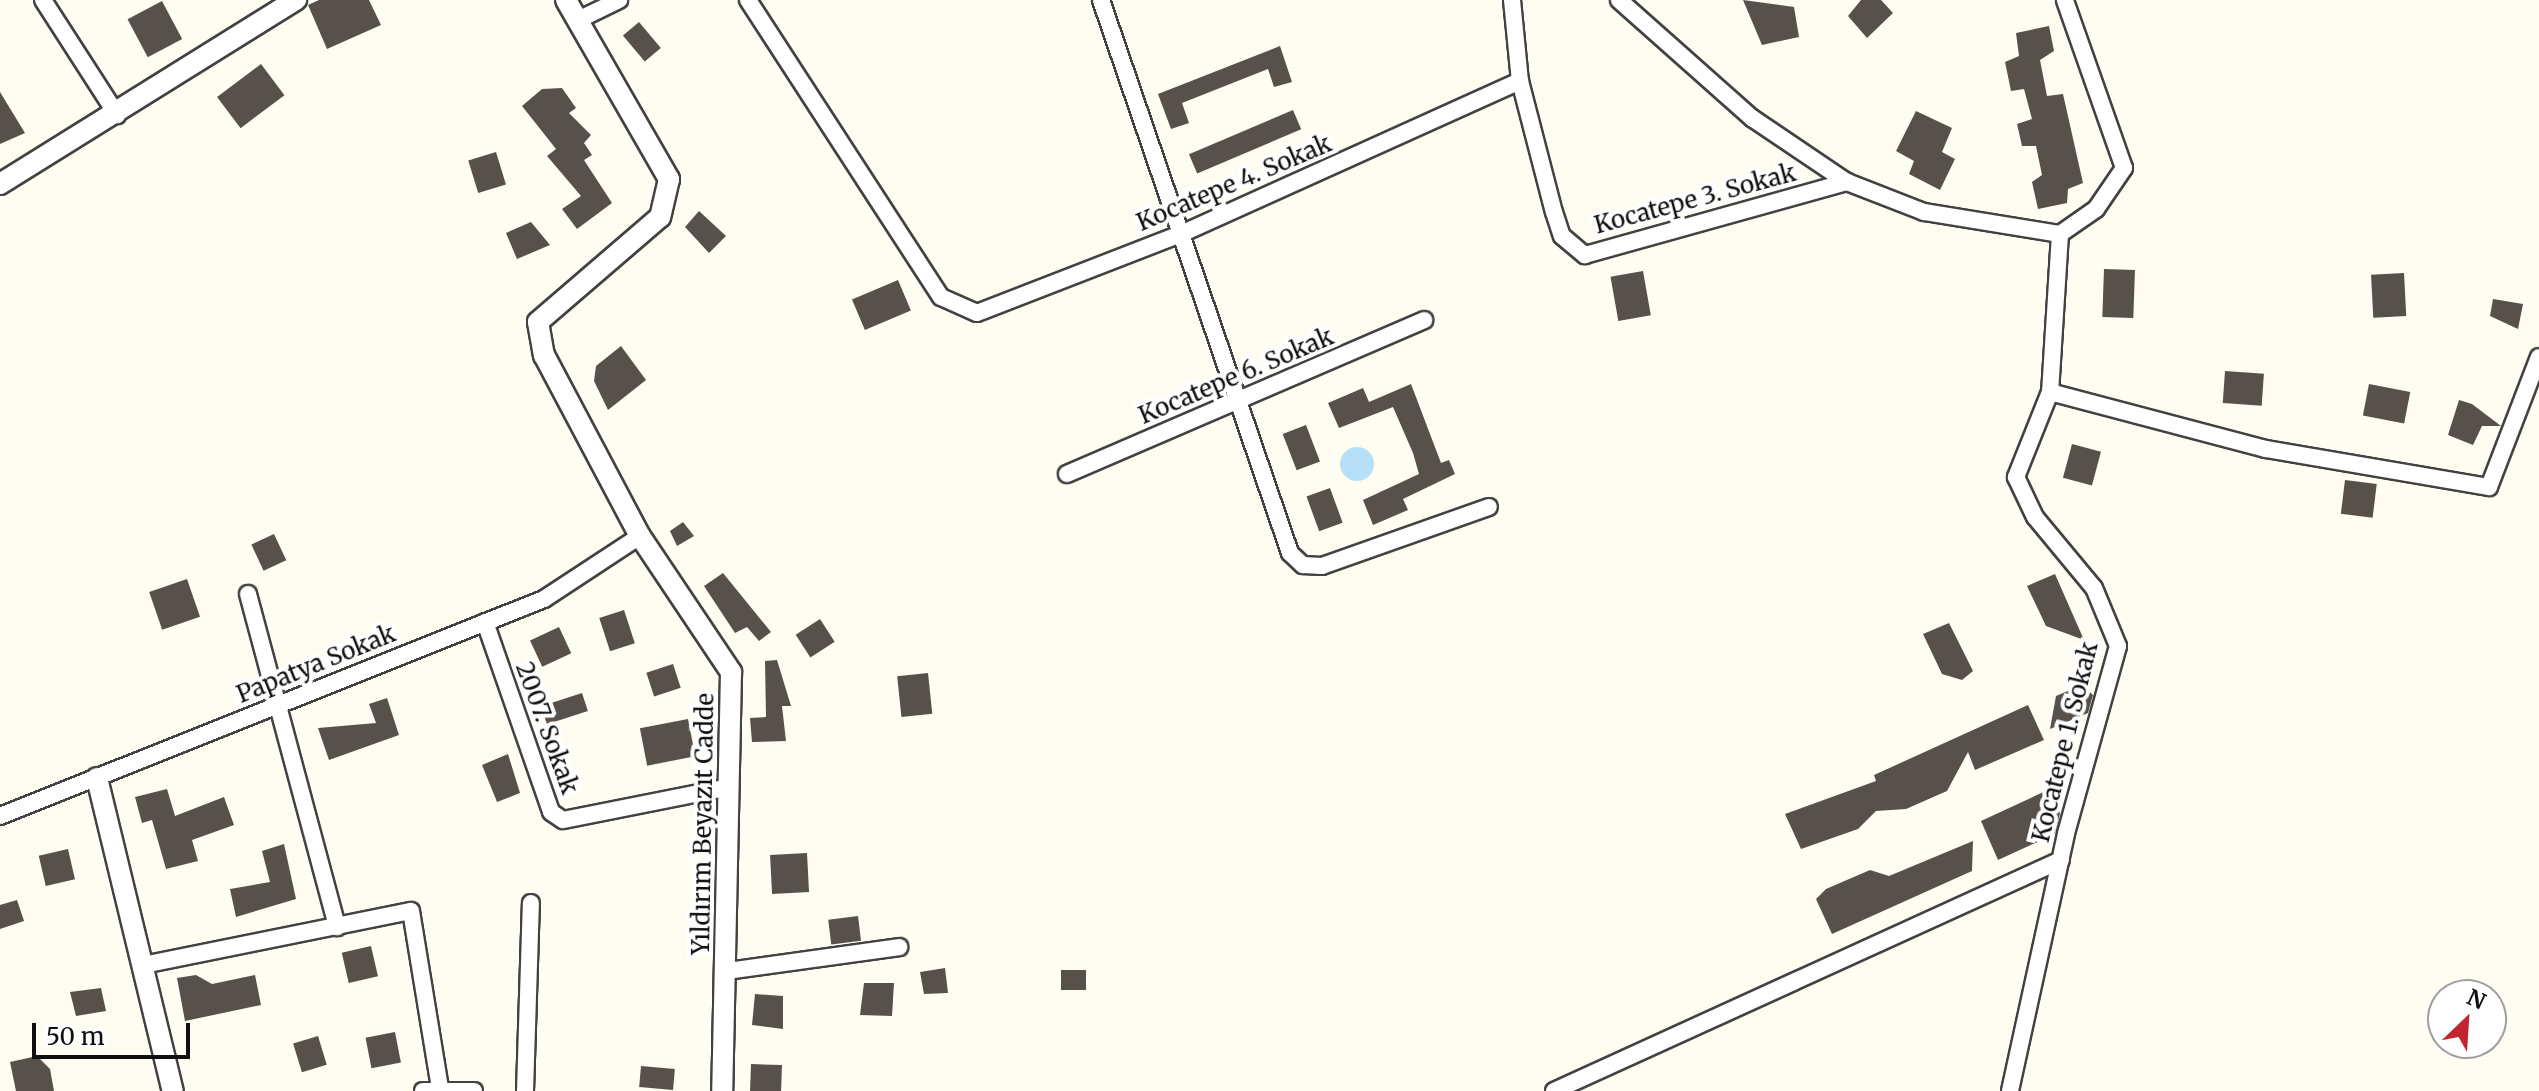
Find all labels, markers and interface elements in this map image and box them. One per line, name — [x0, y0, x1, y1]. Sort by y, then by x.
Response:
street label: Kocatepe 4. Sokak — [1132, 129, 1336, 237]
street label: Kocatepe 3. Sokak — [1591, 158, 1799, 240]
street label: Kocatepe 6. Sokak — [1134, 322, 1338, 430]
street label: Papatya Sokak — [232, 619, 400, 709]
street label: Kocatepe 1. Sokak — [2026, 639, 2104, 845]
street label: 2007. Sokak — [510, 658, 584, 798]
street label: Yıldırım Beyazıt Cadde — [686, 693, 720, 955]
north arrow — [2427, 979, 2507, 1059]
text: N — [2462, 983, 2490, 1015]
scale bar — [36, 1007, 194, 1057]
text: 50 m — [46, 1021, 105, 1052]

